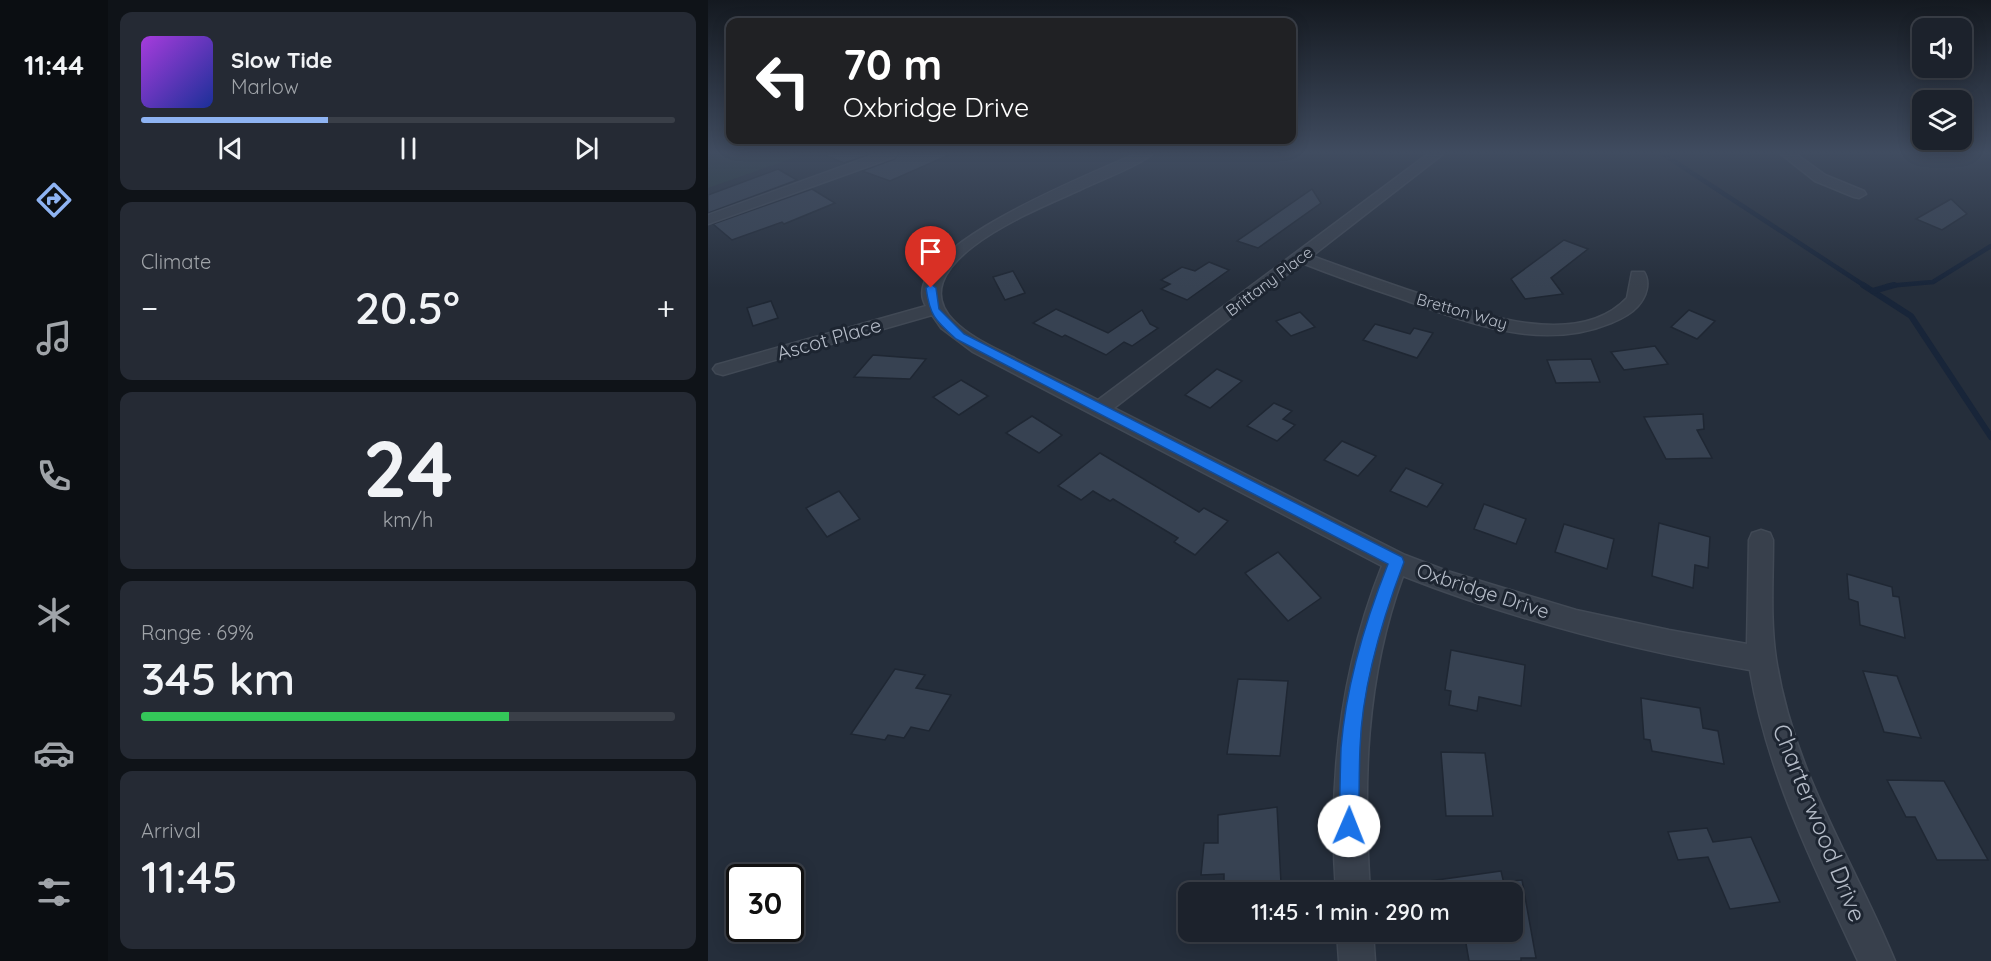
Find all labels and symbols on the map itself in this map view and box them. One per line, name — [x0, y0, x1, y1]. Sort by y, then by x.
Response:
pin — [905, 226, 956, 288]
street label: Brittany Place — [1222, 242, 1316, 320]
street label: Bretton Way — [1414, 289, 1510, 333]
street label: Ascot Place — [774, 312, 884, 365]
street label: Oxbridge Drive — [1414, 557, 1553, 624]
street label: Charterwood Drive — [1766, 719, 1873, 926]
position arrow — [1317, 794, 1381, 858]
speed limit sign: 30 — [726, 864, 804, 942]

